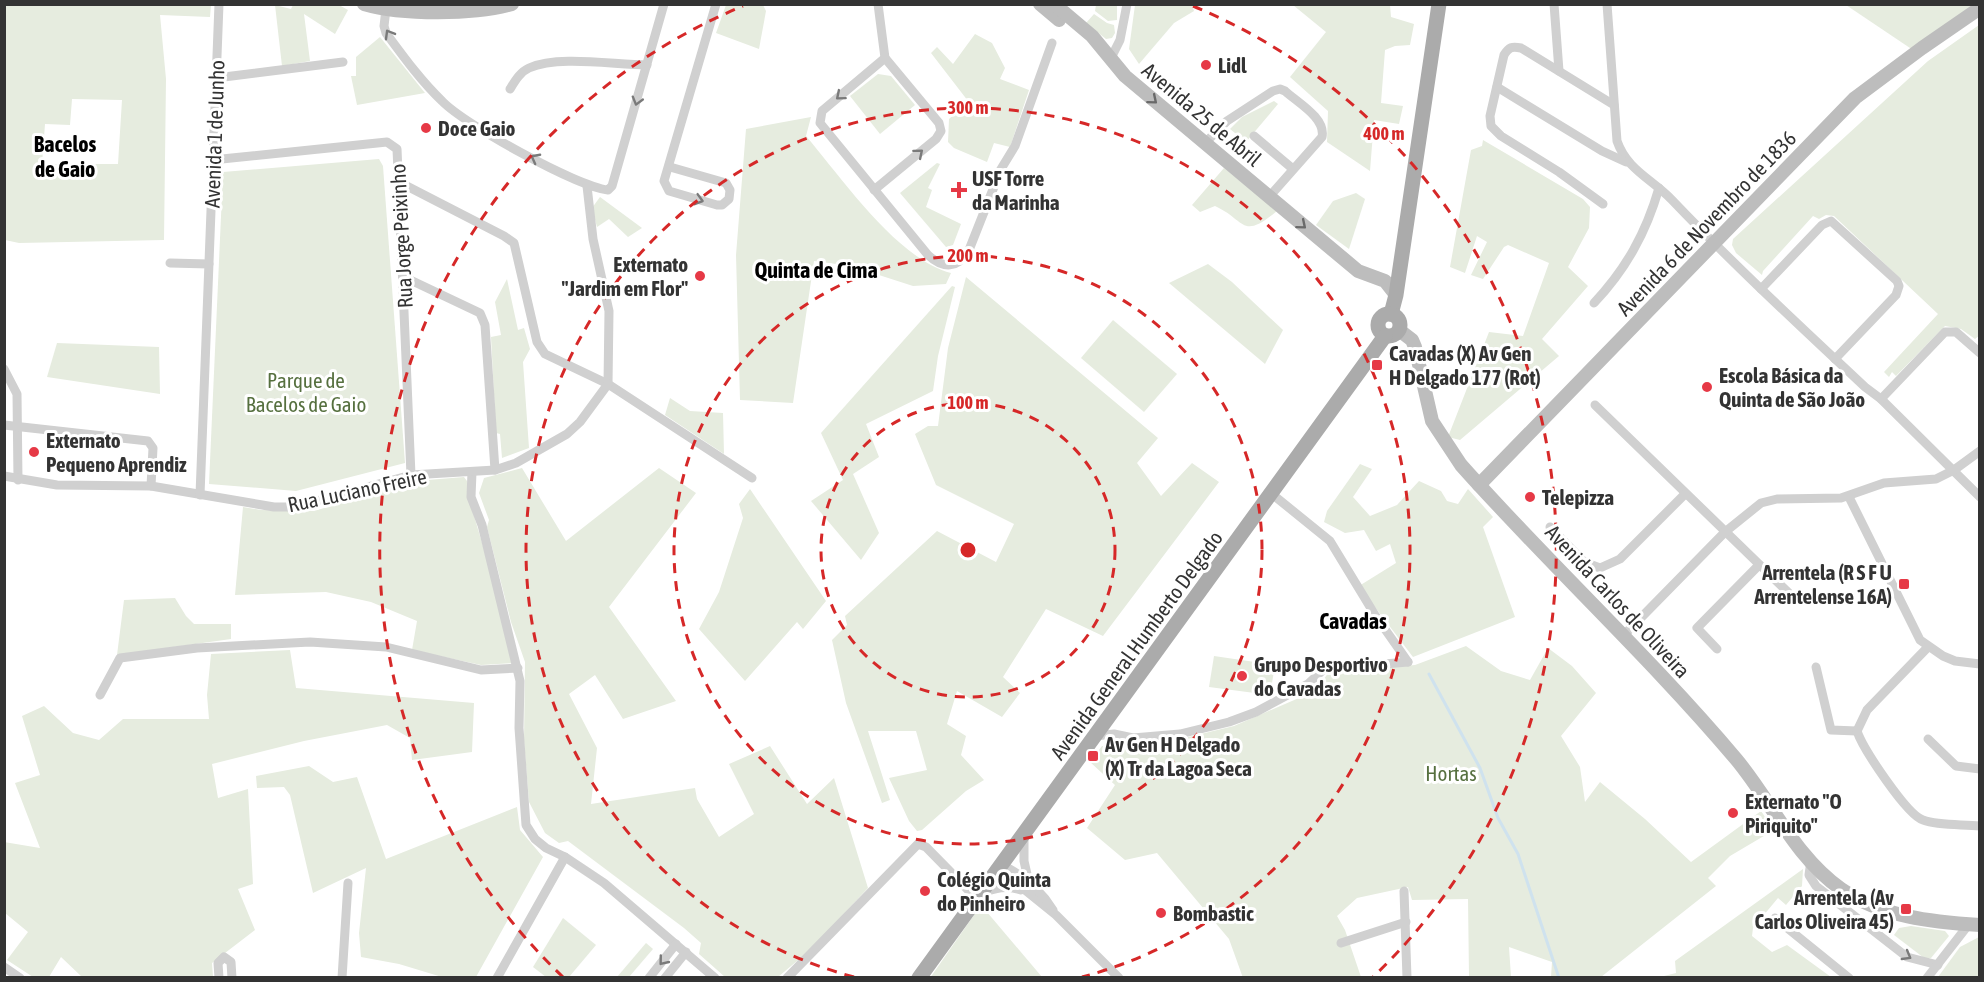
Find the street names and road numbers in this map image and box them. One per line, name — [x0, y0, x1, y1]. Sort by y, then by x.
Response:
street label: Avenida 25 de Abril — [1138, 57, 1267, 171]
street label: Avenida 1 de Junho — [199, 60, 229, 208]
street label: Avenida 6 de Novembro de 1836 — [1612, 126, 1800, 320]
street label: Rua Jorge Peixinho — [385, 163, 417, 309]
street label: Rua Luciano Freire — [285, 464, 429, 516]
street label: Avenida Carlos de Oliveira — [1541, 520, 1695, 682]
street label: Avenida General Humberto Delgado — [1045, 526, 1227, 764]

